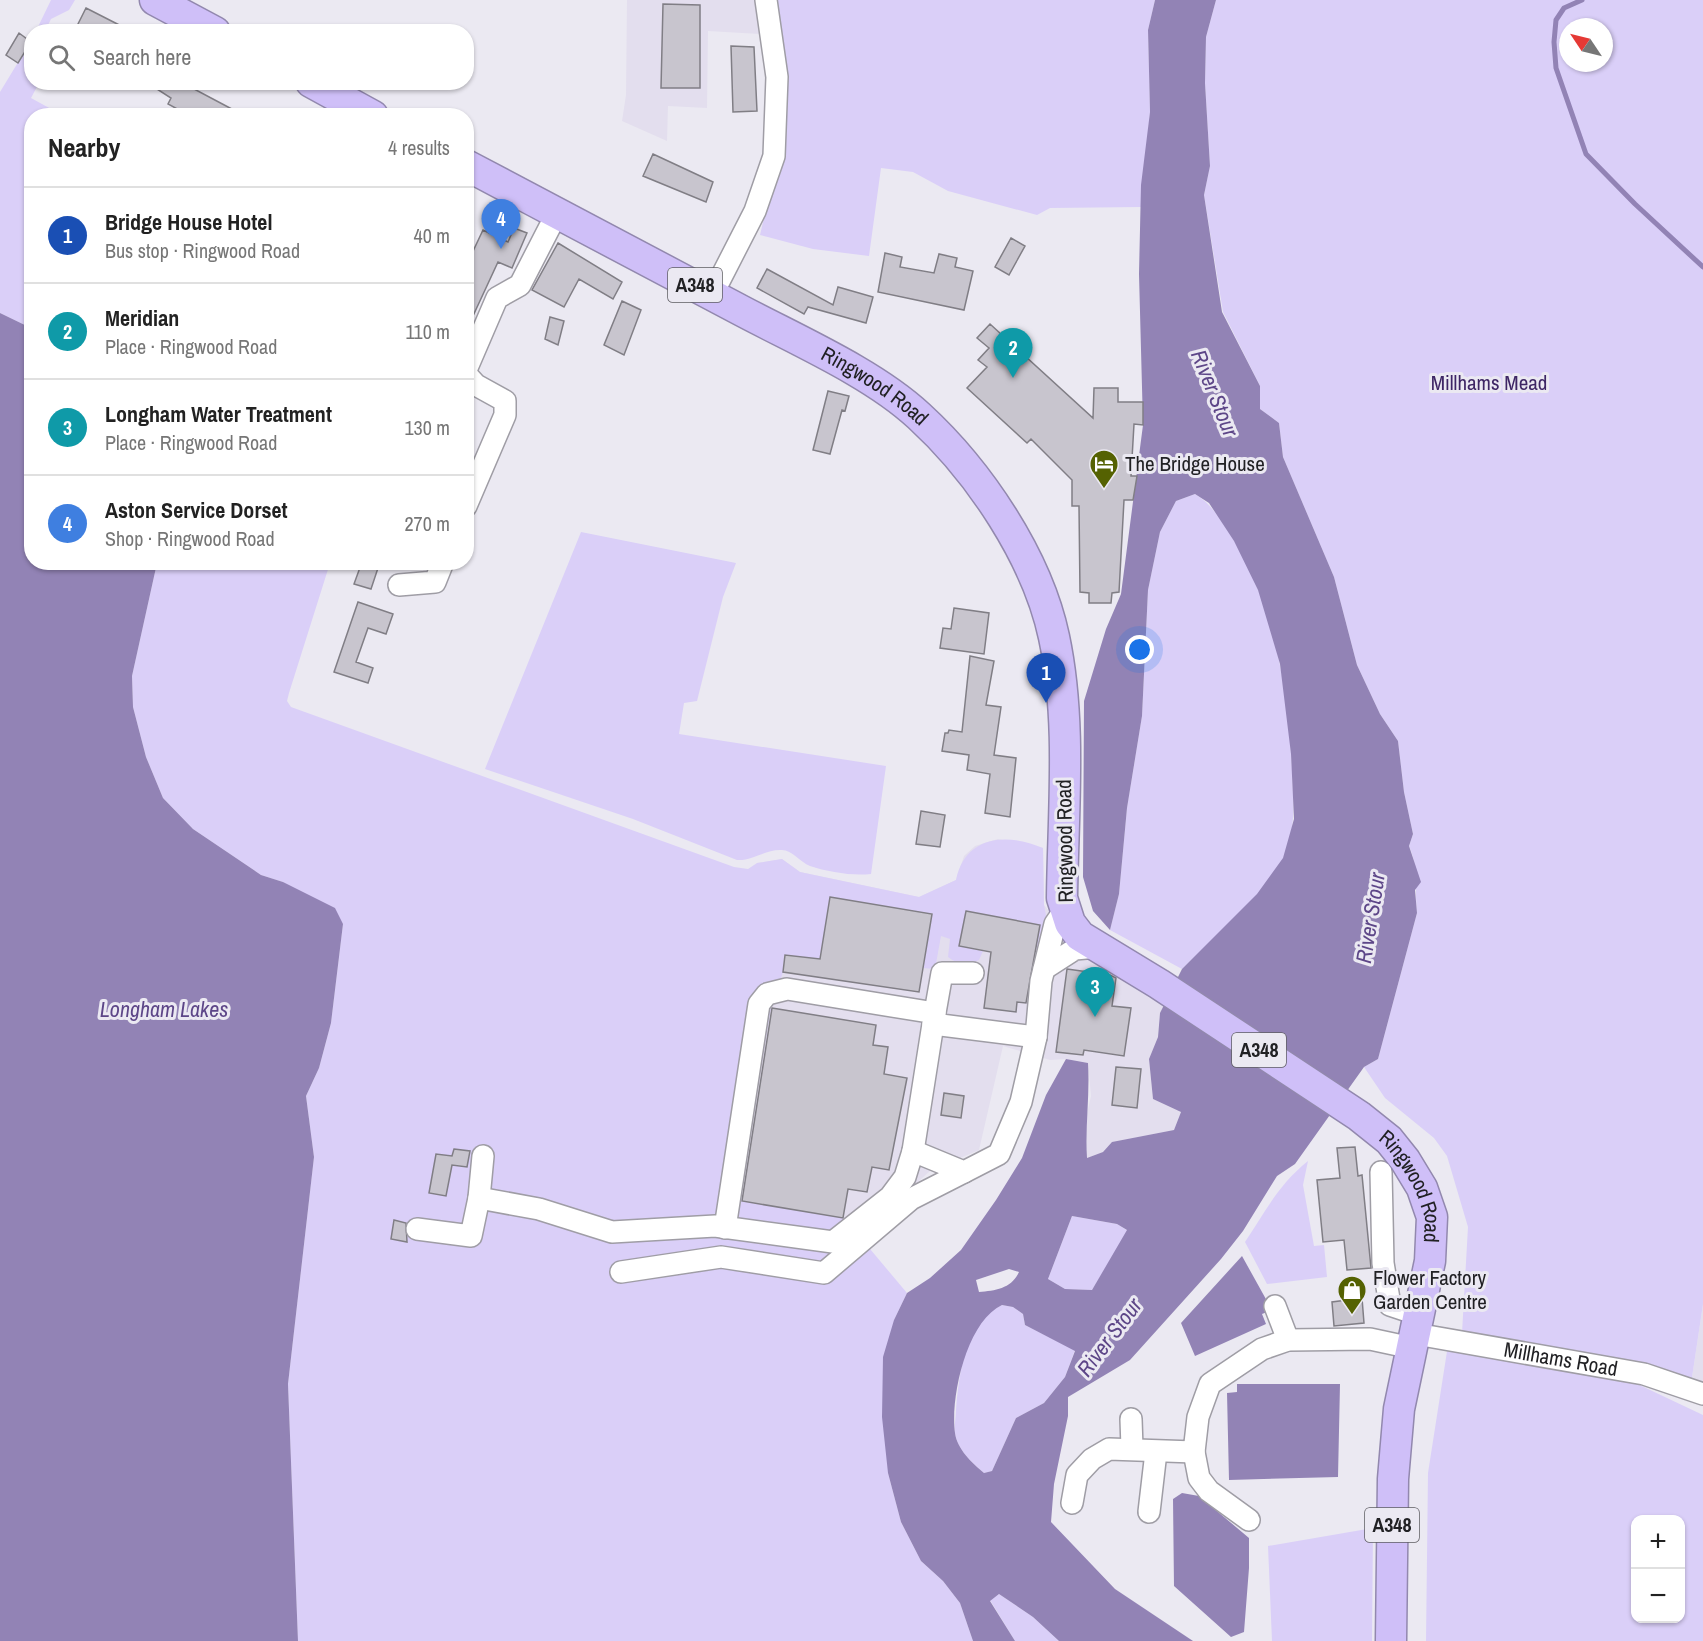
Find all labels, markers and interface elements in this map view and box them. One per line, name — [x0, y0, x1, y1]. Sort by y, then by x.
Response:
north arrow — [1559, 18, 1613, 72]
search box — [24, 24, 474, 90]
icon: search — [45, 41, 78, 74]
text: Search here — [93, 42, 191, 72]
text: Nearby — [48, 130, 120, 165]
text: 4 results — [388, 134, 450, 161]
pin: 4 — [482, 200, 520, 249]
text: Bridge House Hotel — [105, 207, 272, 237]
text: 1 — [63, 222, 72, 249]
text: 40 m — [414, 222, 450, 249]
text: Bus stop · Ringwood Road — [105, 237, 300, 264]
road number: A348 — [668, 268, 722, 302]
text: Meridian — [105, 303, 179, 333]
text: 2 — [63, 318, 72, 345]
text: 110 m — [406, 318, 450, 345]
pin: 2 — [994, 328, 1032, 378]
text: Place · Ringwood Road — [105, 333, 277, 360]
street label: Ringwood Road — [816, 339, 935, 432]
water label: River Stour — [1184, 345, 1246, 442]
park label: Millhams Mead — [1431, 368, 1547, 397]
text: Longham Water Treatment — [105, 399, 332, 429]
text: 3 — [63, 414, 72, 441]
text: 130 m — [404, 414, 450, 441]
text: Place · Ringwood Road — [105, 429, 277, 456]
hotel icon: The Bridge House — [1088, 448, 1120, 490]
place label: The Bridge House — [1125, 449, 1265, 478]
text: Aston Service Dorset — [105, 495, 287, 525]
text: 4 — [63, 510, 72, 537]
text: 270 m — [404, 510, 450, 537]
text: Shop · Ringwood Road — [105, 525, 275, 552]
your location — [1125, 635, 1154, 664]
pin: 1 — [1026, 654, 1066, 703]
street label: Ringwood Road — [1049, 779, 1080, 903]
water label: River Stour — [1348, 870, 1392, 965]
pin: 3 — [1076, 968, 1114, 1017]
water label: Longham Lakes — [100, 994, 228, 1024]
road number: A348 — [1232, 1033, 1286, 1067]
street label: Ringwood Road — [1373, 1123, 1447, 1243]
place label: Flower Factory Garden Centre — [1373, 1263, 1487, 1316]
shop icon: Flower Factory Garden Centre — [1336, 1274, 1368, 1316]
water label: River Stour — [1070, 1291, 1149, 1382]
street label: Millhams Road — [1502, 1335, 1620, 1383]
road number: A348 — [1365, 1508, 1419, 1542]
map controls — [1631, 1515, 1685, 1623]
button: + — [1631, 1515, 1685, 1569]
button: − — [1631, 1569, 1685, 1623]

